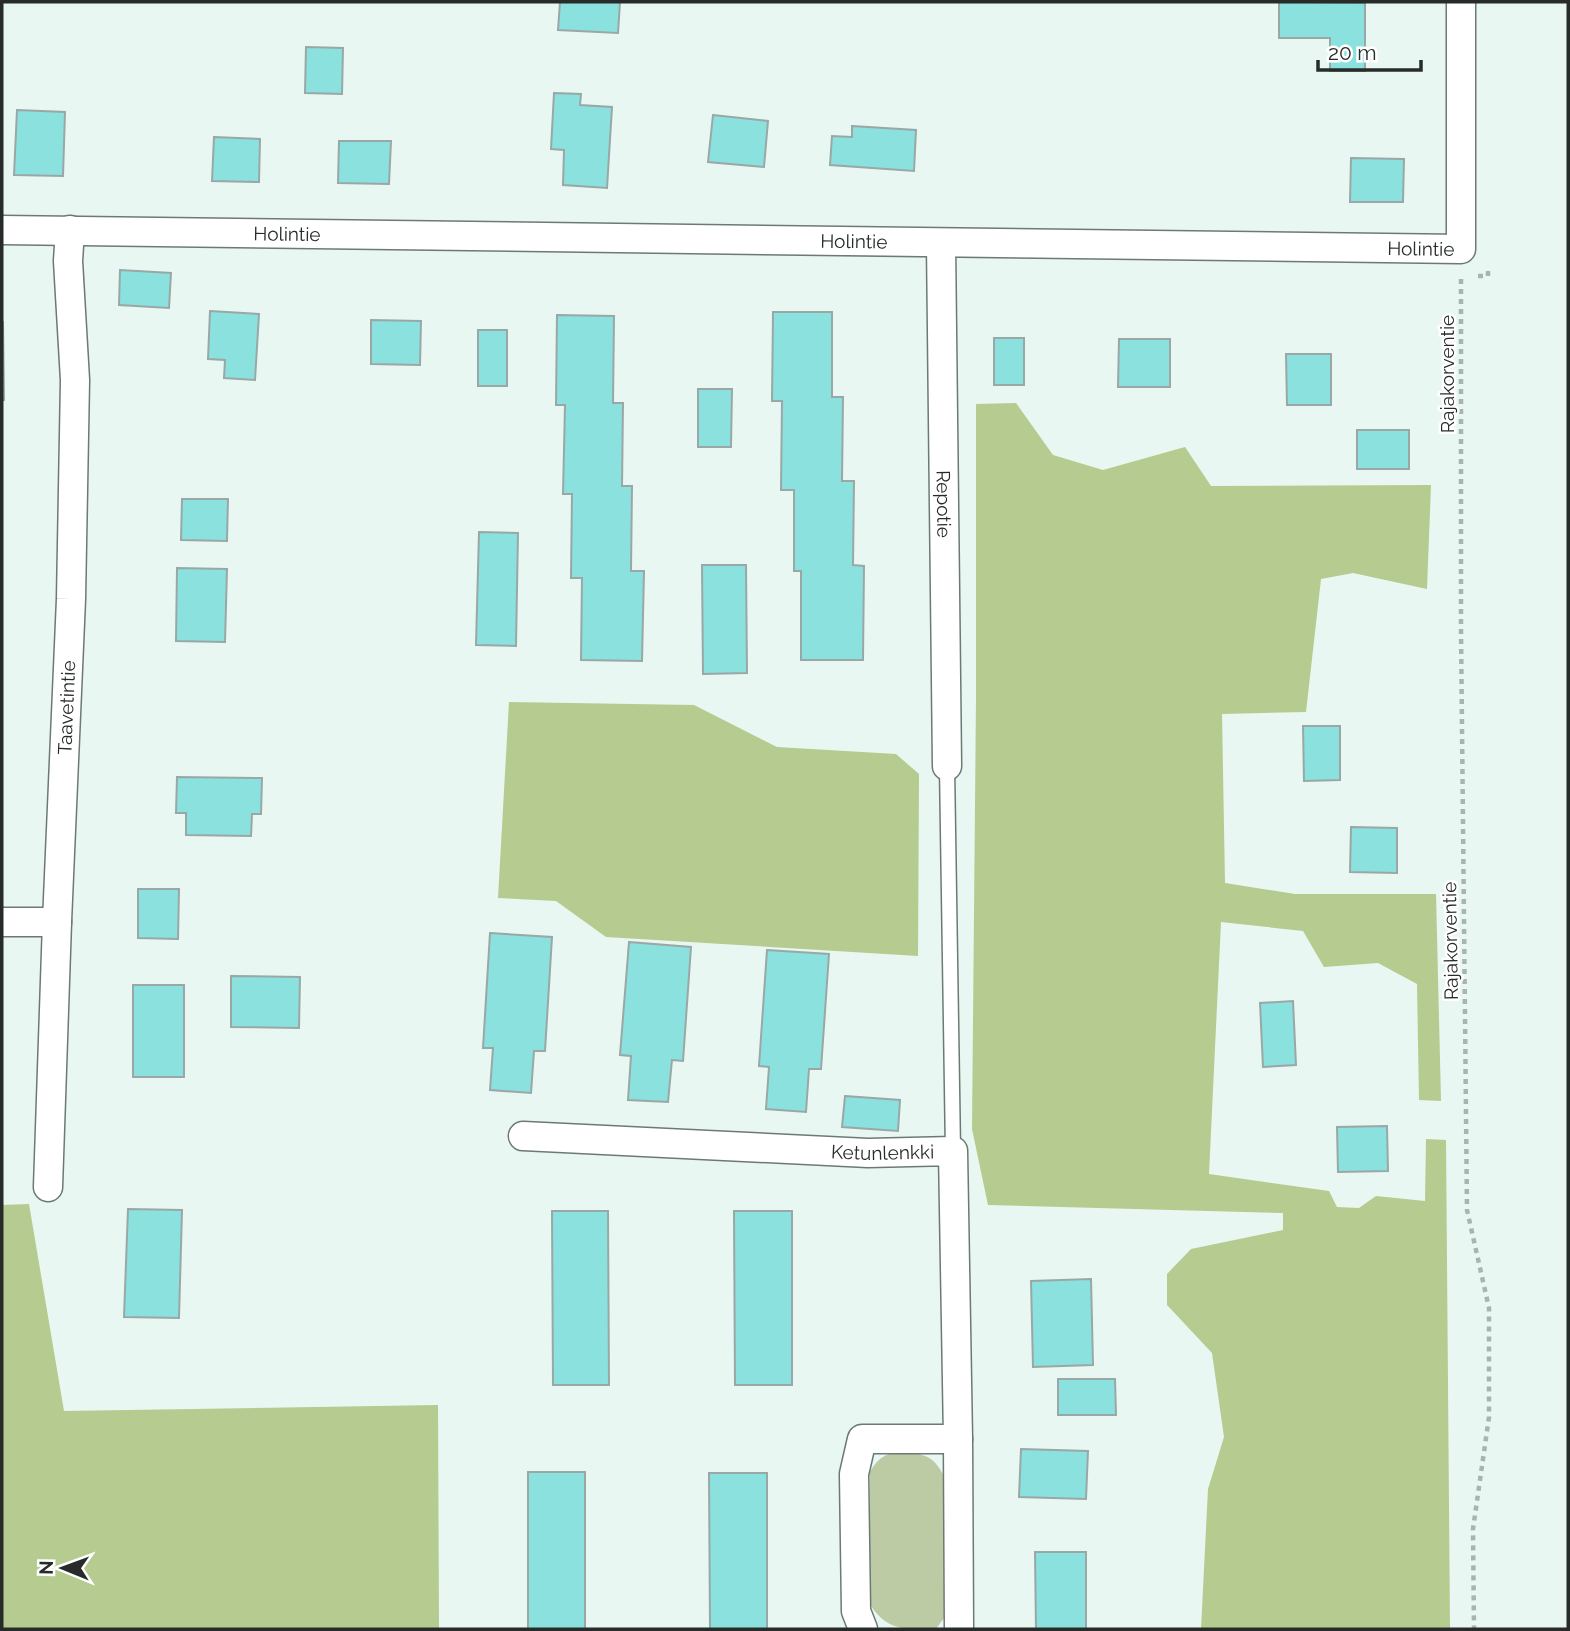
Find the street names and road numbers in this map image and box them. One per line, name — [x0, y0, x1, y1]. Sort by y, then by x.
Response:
street label: Holintie — [253, 222, 321, 245]
street label: Holintie — [820, 230, 888, 253]
street label: Holintie — [1387, 237, 1455, 260]
street label: Rajakorventie — [1436, 315, 1458, 433]
street label: Repotie — [933, 470, 955, 538]
street label: Taavetintie — [53, 660, 79, 755]
street label: Rajakorventie — [1438, 882, 1462, 1000]
street label: Ketunlenkki — [830, 1140, 934, 1164]

